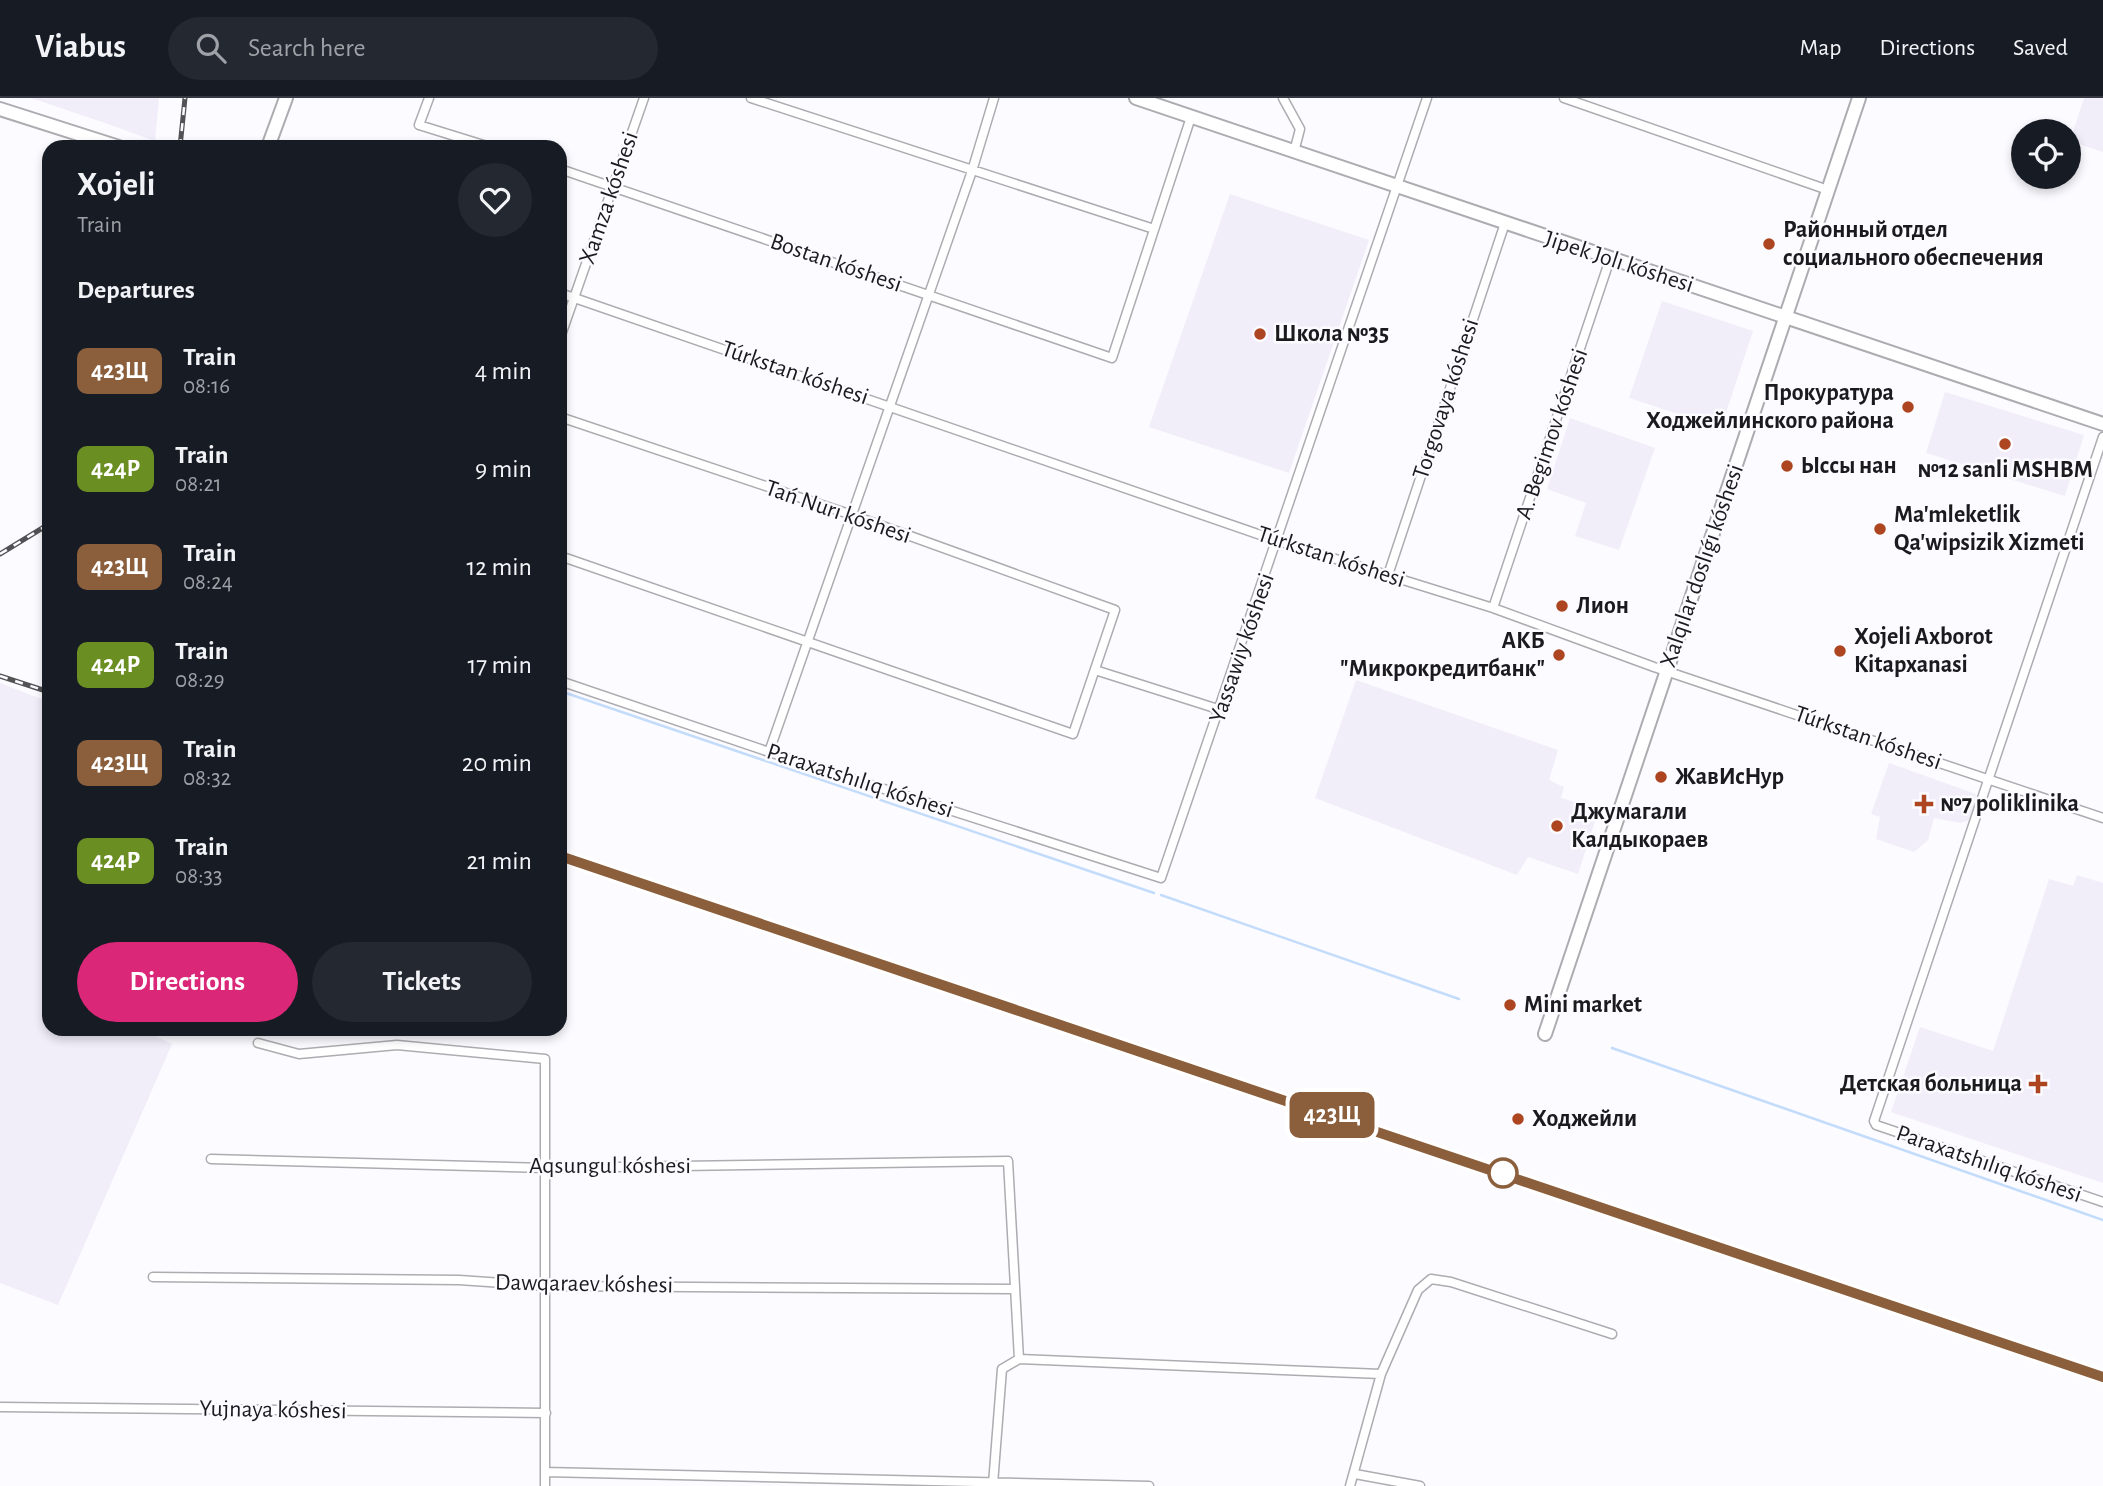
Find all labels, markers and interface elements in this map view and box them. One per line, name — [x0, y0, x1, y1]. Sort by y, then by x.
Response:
search box — [168, 17, 658, 80]
icon: search — [192, 29, 230, 67]
text: Viabus — [35, 31, 126, 64]
text: Search here — [248, 35, 366, 61]
text: Map — [1799, 36, 1841, 60]
text: Directions — [1879, 36, 1975, 60]
text: Saved — [2013, 36, 2068, 60]
map controls — [2011, 119, 2081, 189]
button: locate — [2011, 119, 2081, 189]
street label: Xamza kóshesi — [575, 129, 643, 267]
button: heart — [458, 163, 532, 237]
text: Xojeli — [77, 169, 155, 202]
text: Train — [77, 214, 122, 237]
place label: Районный отдел социального обеспечения — [1783, 218, 2044, 270]
street label: Jipek Jolı kóshesi — [1541, 227, 1697, 297]
street label: Bostan kóshesi — [767, 229, 905, 297]
marker: Районный отдел социального обеспечения — [1761, 236, 1777, 252]
text: Departures — [77, 277, 195, 303]
street label: Torgovaya kóshesi — [1409, 316, 1483, 482]
place label: Школа №35 — [1274, 322, 1389, 346]
marker: Школа №35 — [1252, 326, 1268, 342]
street label: Túrkstan kóshesi — [718, 337, 872, 409]
text: Train — [183, 344, 236, 370]
street label: A. Begimov kóshesi — [1512, 346, 1592, 522]
text: 4 min — [475, 358, 532, 384]
text: 423Щ — [91, 359, 148, 383]
text: 08:16 — [183, 375, 230, 398]
place label: Прокуратура Ходжейлинского района — [1646, 381, 1894, 433]
marker: Прокуратура Ходжейлинского района — [1900, 399, 1916, 415]
marker: №12 sanli MSHBM — [1997, 436, 2013, 452]
text: Train — [175, 442, 229, 468]
place label: Ыссы нан — [1801, 454, 1897, 478]
text: 9 min — [475, 456, 532, 482]
text: 424Р — [91, 457, 140, 481]
marker: Ыссы нан — [1779, 458, 1795, 474]
place label: №12 sanli MSHBM — [1917, 458, 2093, 482]
street label: Xalqılar doslıǵı kóshesi — [1656, 461, 1748, 671]
text: 08:21 — [175, 473, 222, 496]
street label: Tań Nurı kóshesi — [762, 476, 914, 548]
place label: Ma'mleketlik Qa'wipsizik Xizmeti — [1894, 503, 2085, 555]
marker: Ma'mleketlik Qa'wipsizik Xizmeti — [1872, 521, 1888, 537]
street label: Túrkstan kóshesi — [1254, 522, 1408, 592]
text: Train — [183, 540, 236, 566]
text: 12 min — [466, 554, 532, 580]
text: 423Щ — [91, 555, 148, 579]
street label: Yassawiy kóshesi — [1205, 570, 1279, 726]
text: 08:24 — [183, 571, 233, 594]
place label: Лион — [1576, 594, 1629, 618]
marker: Лион — [1554, 598, 1570, 614]
place label: Xojeli Axborot Kitapxanasi — [1854, 625, 1993, 677]
place label: АКБ "Микрокредитбанк" — [1340, 629, 1545, 681]
text: Train — [175, 638, 229, 664]
marker: Xojeli Axborot Kitapxanasi — [1832, 643, 1848, 659]
marker: АКБ "Микрокредитбанк" — [1551, 647, 1567, 663]
text: 17 min — [467, 652, 532, 678]
text: 424Р — [91, 653, 140, 677]
text: 08:29 — [175, 669, 225, 692]
street label: Túrkstan kóshesi — [1791, 702, 1945, 774]
text: Train — [183, 736, 236, 762]
street label: Paraxatshılıq kóshesi — [764, 740, 956, 822]
text: 20 min — [462, 750, 532, 776]
text: 423Щ — [91, 751, 148, 775]
place label: ЖавИсНур — [1675, 765, 1784, 789]
text: 08:32 — [183, 767, 231, 790]
marker: ЖавИсНур — [1653, 769, 1669, 785]
place label: №7 poliklinika — [1940, 792, 2079, 816]
marker: №7 poliklinika — [1914, 794, 1934, 814]
place label: Джумагали Калдыкораев — [1571, 800, 1708, 852]
marker: Джумагали Калдыкораев — [1549, 818, 1565, 834]
text: Train — [175, 834, 229, 860]
text: 21 min — [466, 848, 532, 874]
text: 424Р — [91, 849, 140, 873]
text: 08:33 — [175, 865, 222, 888]
button: Directions — [77, 942, 298, 1022]
button: Tickets — [312, 942, 532, 1022]
place label: Mini market — [1524, 993, 1642, 1017]
marker: Mini market — [1502, 997, 1518, 1013]
place label: Детская больница — [1840, 1072, 2022, 1096]
marker: Детская больница — [2028, 1074, 2048, 1094]
line badge: 423Щ — [1283, 1092, 1381, 1138]
text: 423Щ — [1304, 1103, 1360, 1127]
place label: Ходжейли — [1532, 1107, 1637, 1131]
marker: Ходжейли — [1510, 1111, 1526, 1127]
street label: Paraxatshılıq kóshesi — [1893, 1121, 2085, 1207]
street label: Aqsungul kóshesi — [529, 1154, 691, 1178]
unlabelled marker — [1488, 1158, 1518, 1188]
street label: Dawqaraev kóshesi — [495, 1270, 673, 1298]
street label: Yujnaya kóshesi — [199, 1397, 347, 1423]

